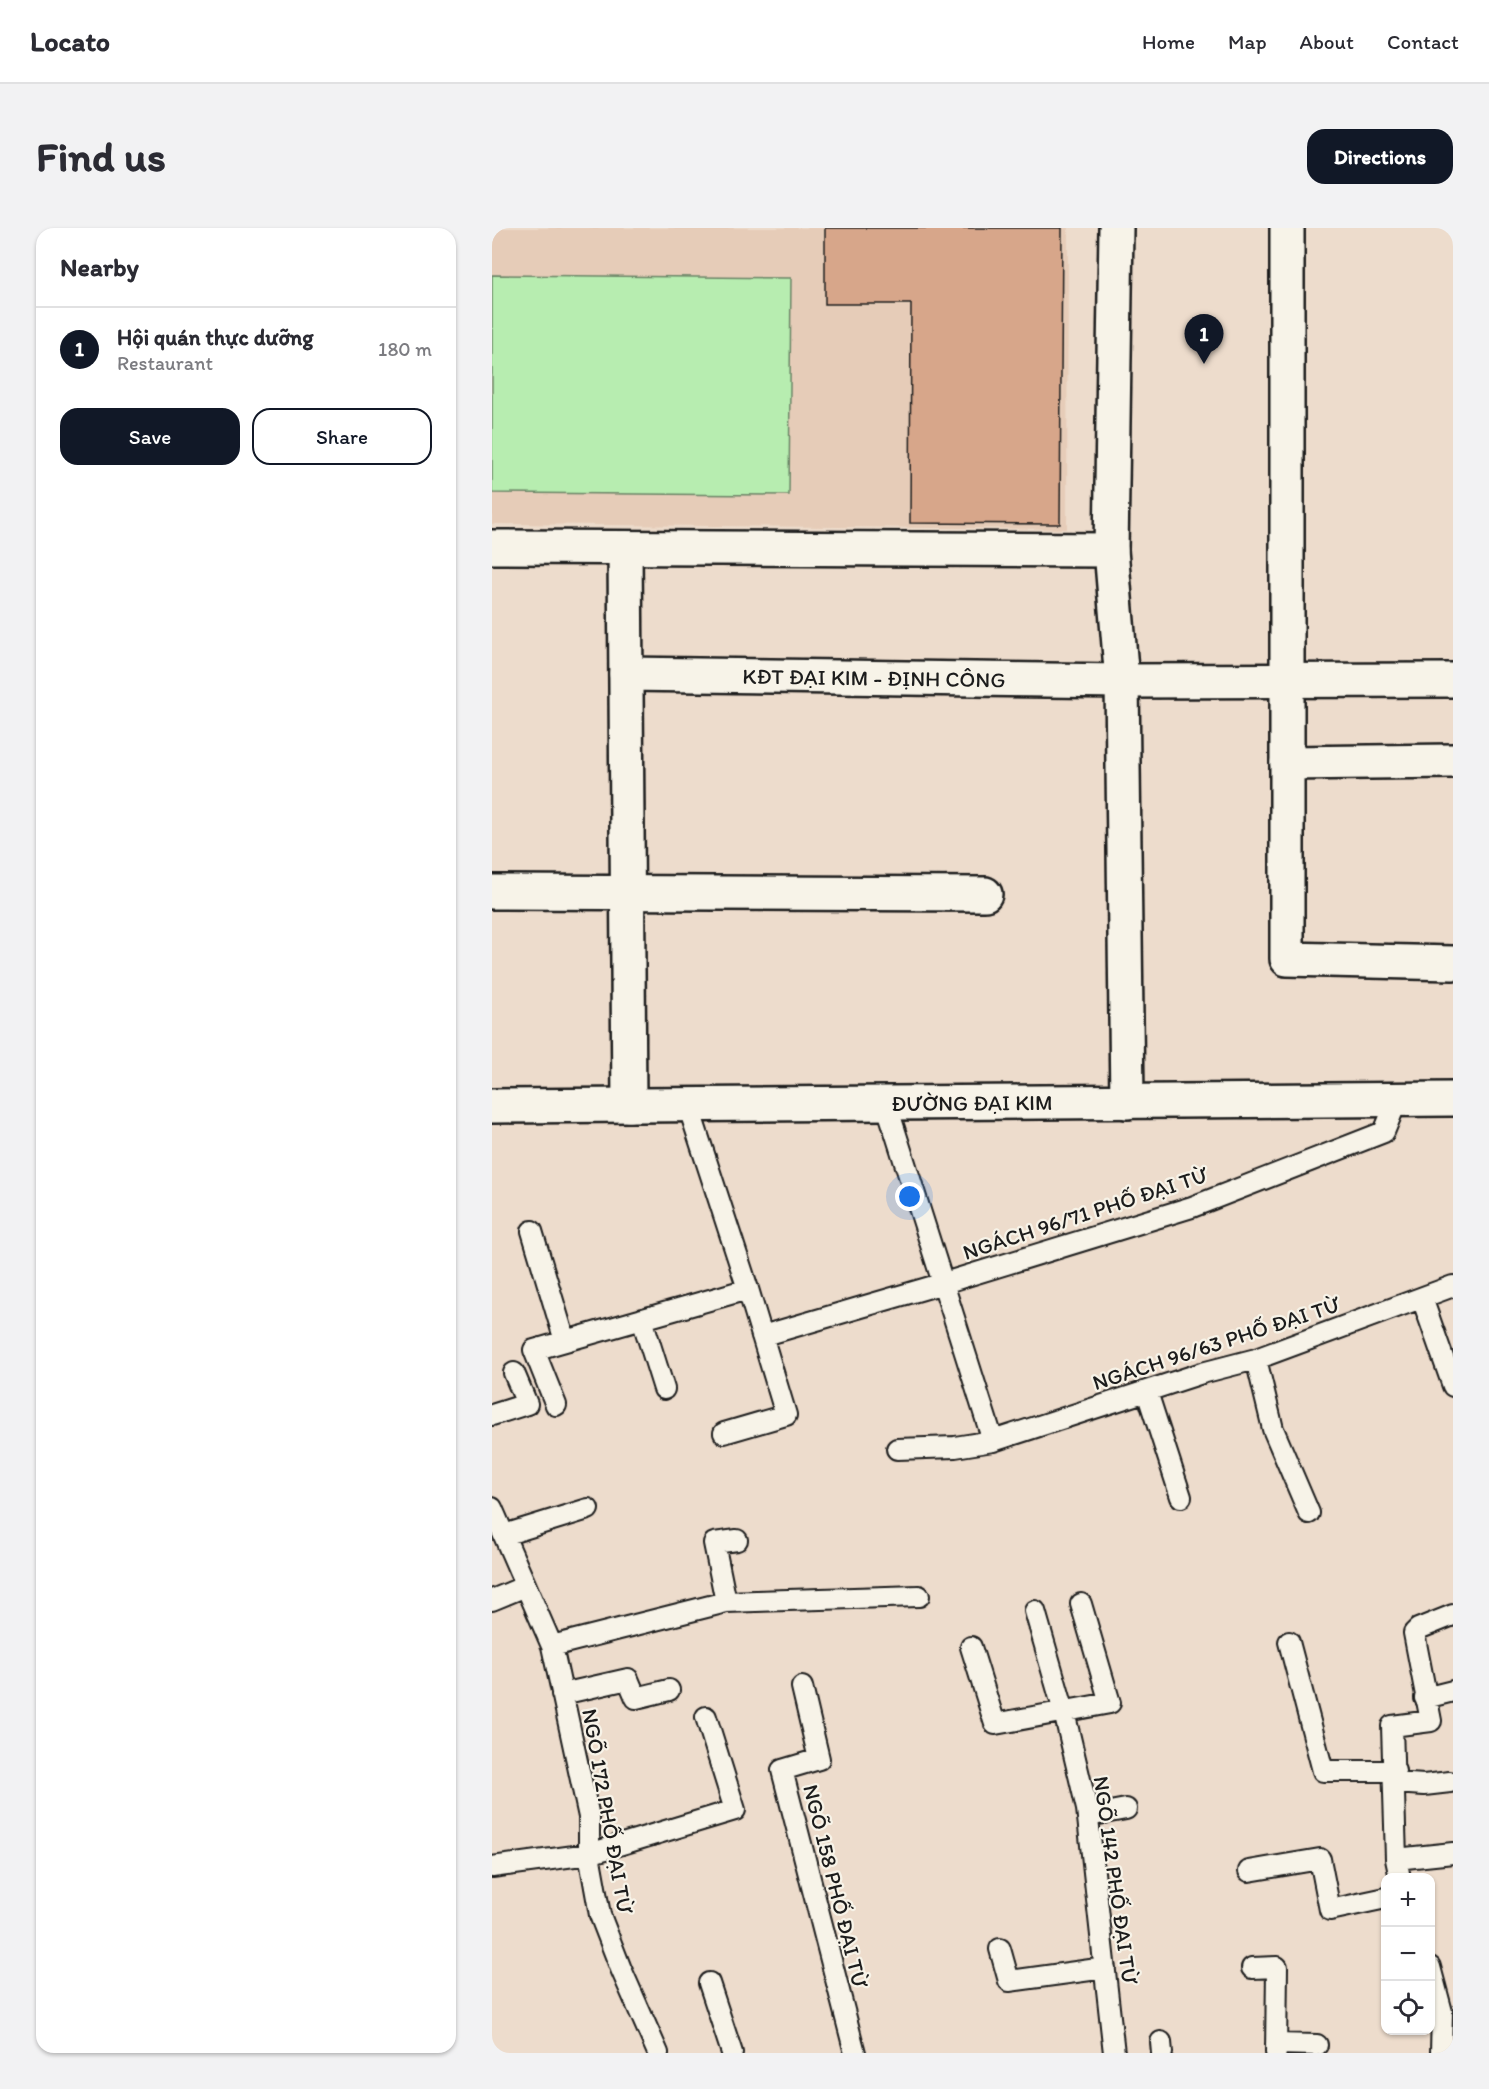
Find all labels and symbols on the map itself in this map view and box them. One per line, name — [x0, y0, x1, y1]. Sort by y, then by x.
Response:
pin: 1 — [1184, 314, 1224, 364]
street label: KĐT ĐẠI KIM - ĐỊNH CÔNG — [742, 663, 1006, 693]
street label: ĐƯỜNG ĐẠI KIM — [891, 1089, 1053, 1117]
street label: NGÁCH 96/71 PHỐ ĐẠI TỪ — [959, 1161, 1212, 1266]
your location — [895, 1182, 924, 1211]
street label: NGÁCH 96/63 PHỐ ĐẠI TỪ — [1089, 1290, 1344, 1396]
street label: NGÕ 172 PHỐ ĐẠI TỪ — [576, 1707, 639, 1917]
street label: NGÕ 142 PHỐ ĐẠI TỪ — [1088, 1774, 1144, 1987]
street label: NGÕ 158 PHỐ ĐẠI TỪ — [797, 1782, 874, 1992]

